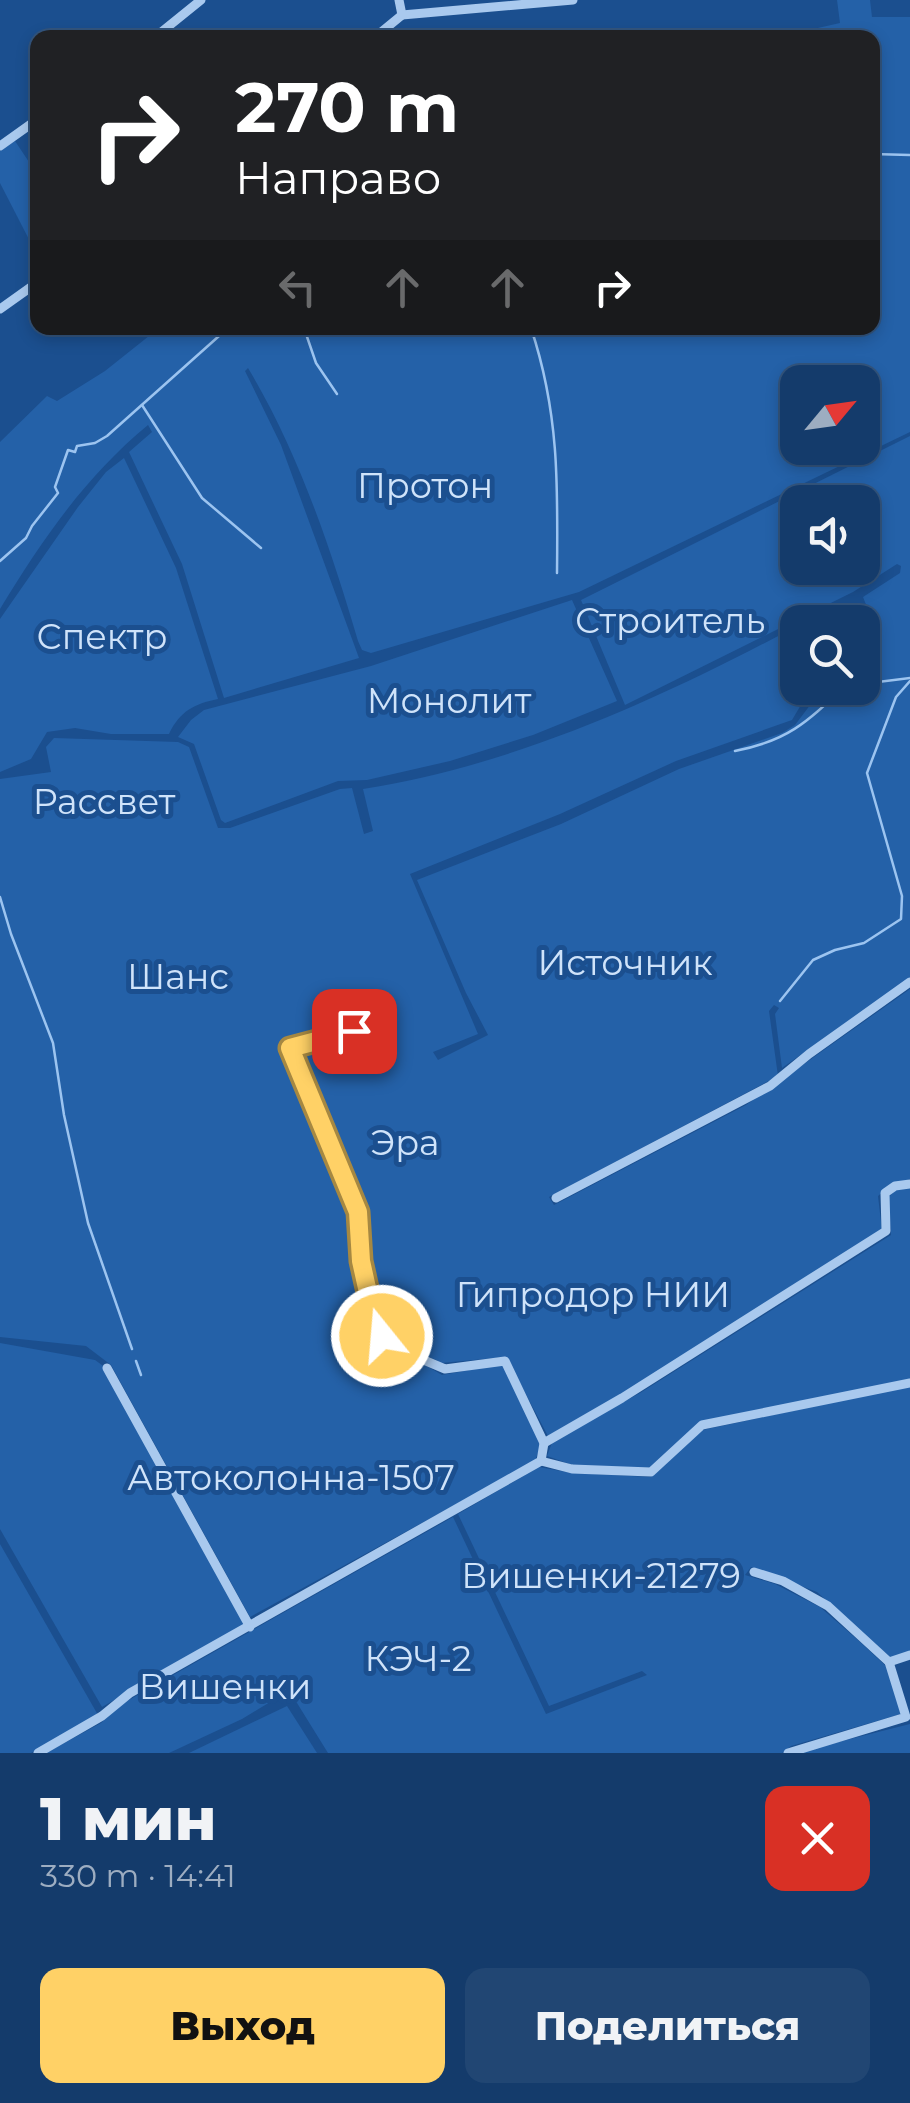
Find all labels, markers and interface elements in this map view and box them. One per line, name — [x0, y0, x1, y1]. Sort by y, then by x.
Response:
text: 270 m — [235, 64, 459, 150]
icon: right — [70, 70, 200, 200]
text: Направо — [235, 150, 441, 205]
icon: left — [270, 260, 325, 315]
icon: ahead — [375, 260, 430, 315]
icon: ahead — [480, 260, 535, 315]
icon: right — [585, 260, 640, 315]
north arrow — [780, 365, 880, 465]
map controls — [780, 365, 880, 705]
park label: Протон — [357, 464, 493, 507]
button: sound — [780, 485, 880, 585]
park label: Строитель — [575, 599, 765, 642]
button: search — [780, 605, 880, 705]
park label: Спектр — [37, 615, 167, 658]
park label: Монолит — [367, 679, 532, 722]
park label: Рассвет — [33, 780, 176, 823]
park label: Источник — [537, 941, 713, 984]
park label: Шанс — [127, 955, 229, 998]
pin — [312, 989, 397, 1074]
icon: arrive — [327, 1004, 382, 1059]
park label: Эра — [370, 1121, 440, 1164]
park label: Гипродор НИИ — [456, 1273, 730, 1316]
position arrow — [330, 1284, 434, 1388]
park label: Автоколонна-1507 — [127, 1456, 455, 1499]
park label: Вишенки-21279 — [461, 1554, 741, 1597]
park label: КЭЧ-2 — [364, 1637, 472, 1680]
park label: Вишенки — [139, 1665, 311, 1708]
text: 1 мин — [40, 1782, 217, 1855]
button: close — [765, 1786, 870, 1891]
text: 330 m · 14:41 — [40, 1856, 236, 1895]
button: Выход — [40, 1968, 445, 2083]
button: Поделиться — [465, 1968, 870, 2083]

